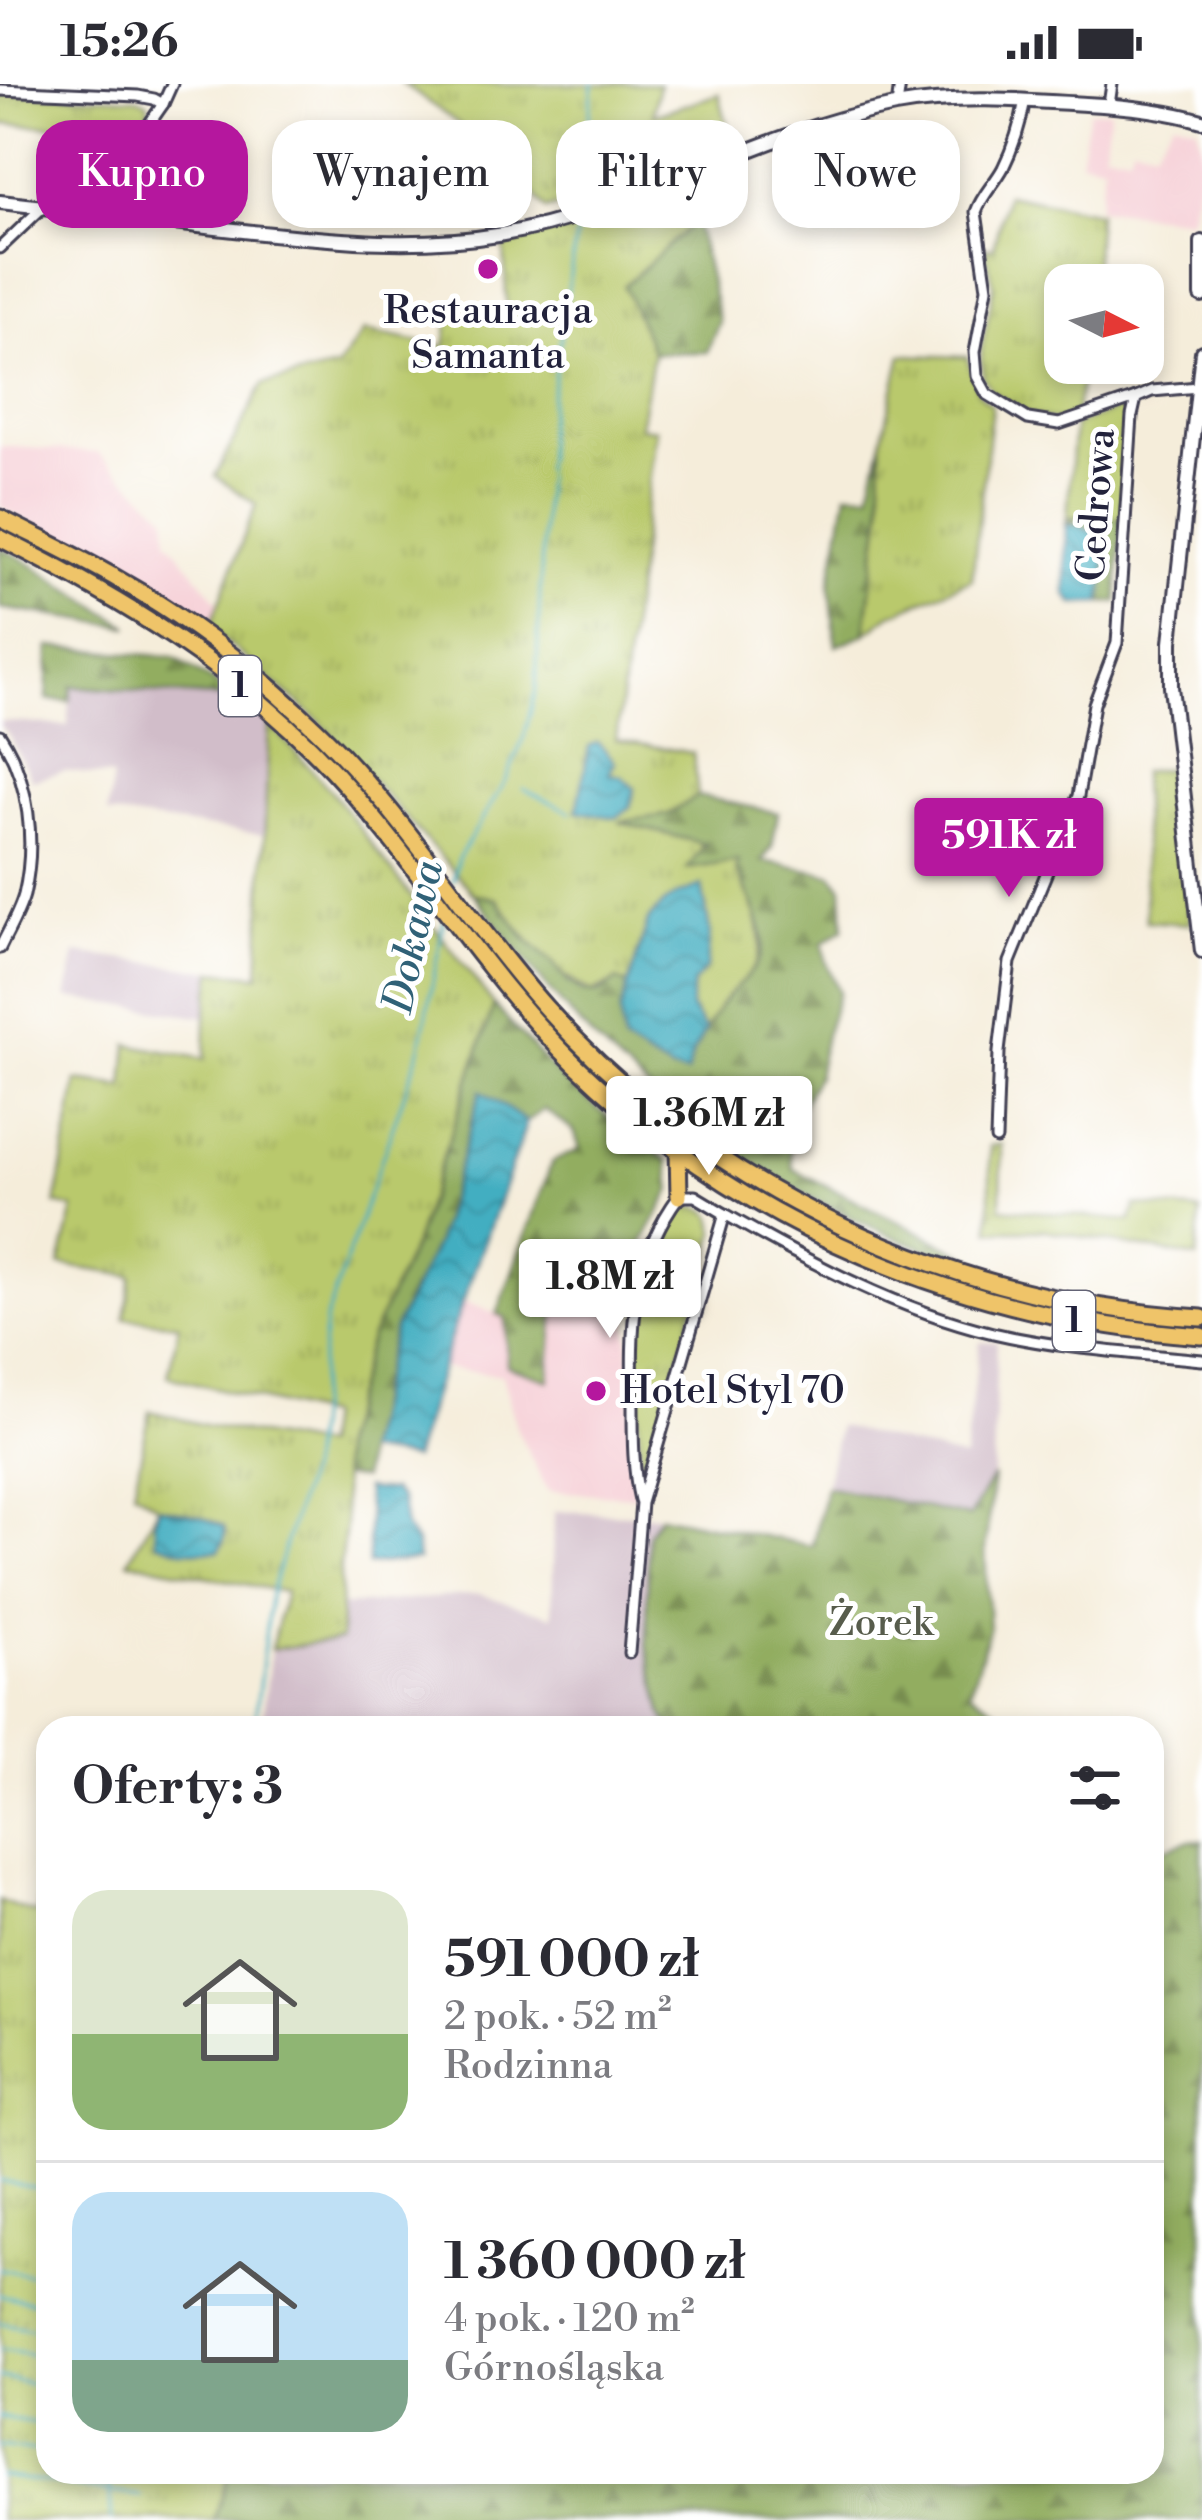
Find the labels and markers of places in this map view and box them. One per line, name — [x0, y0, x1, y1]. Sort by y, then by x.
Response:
marker: Restauracja Samanta — [475, 256, 501, 282]
place label: Restauracja Samanta — [384, 287, 593, 381]
pin: 591K zł — [898, 798, 1120, 900]
pin: 1.36M zł — [585, 1076, 833, 1178]
pin: 1.8M zł — [499, 1239, 721, 1341]
place label: Hotel Styl 70 — [620, 1367, 845, 1416]
marker: Hotel Styl 70 — [583, 1378, 609, 1404]

